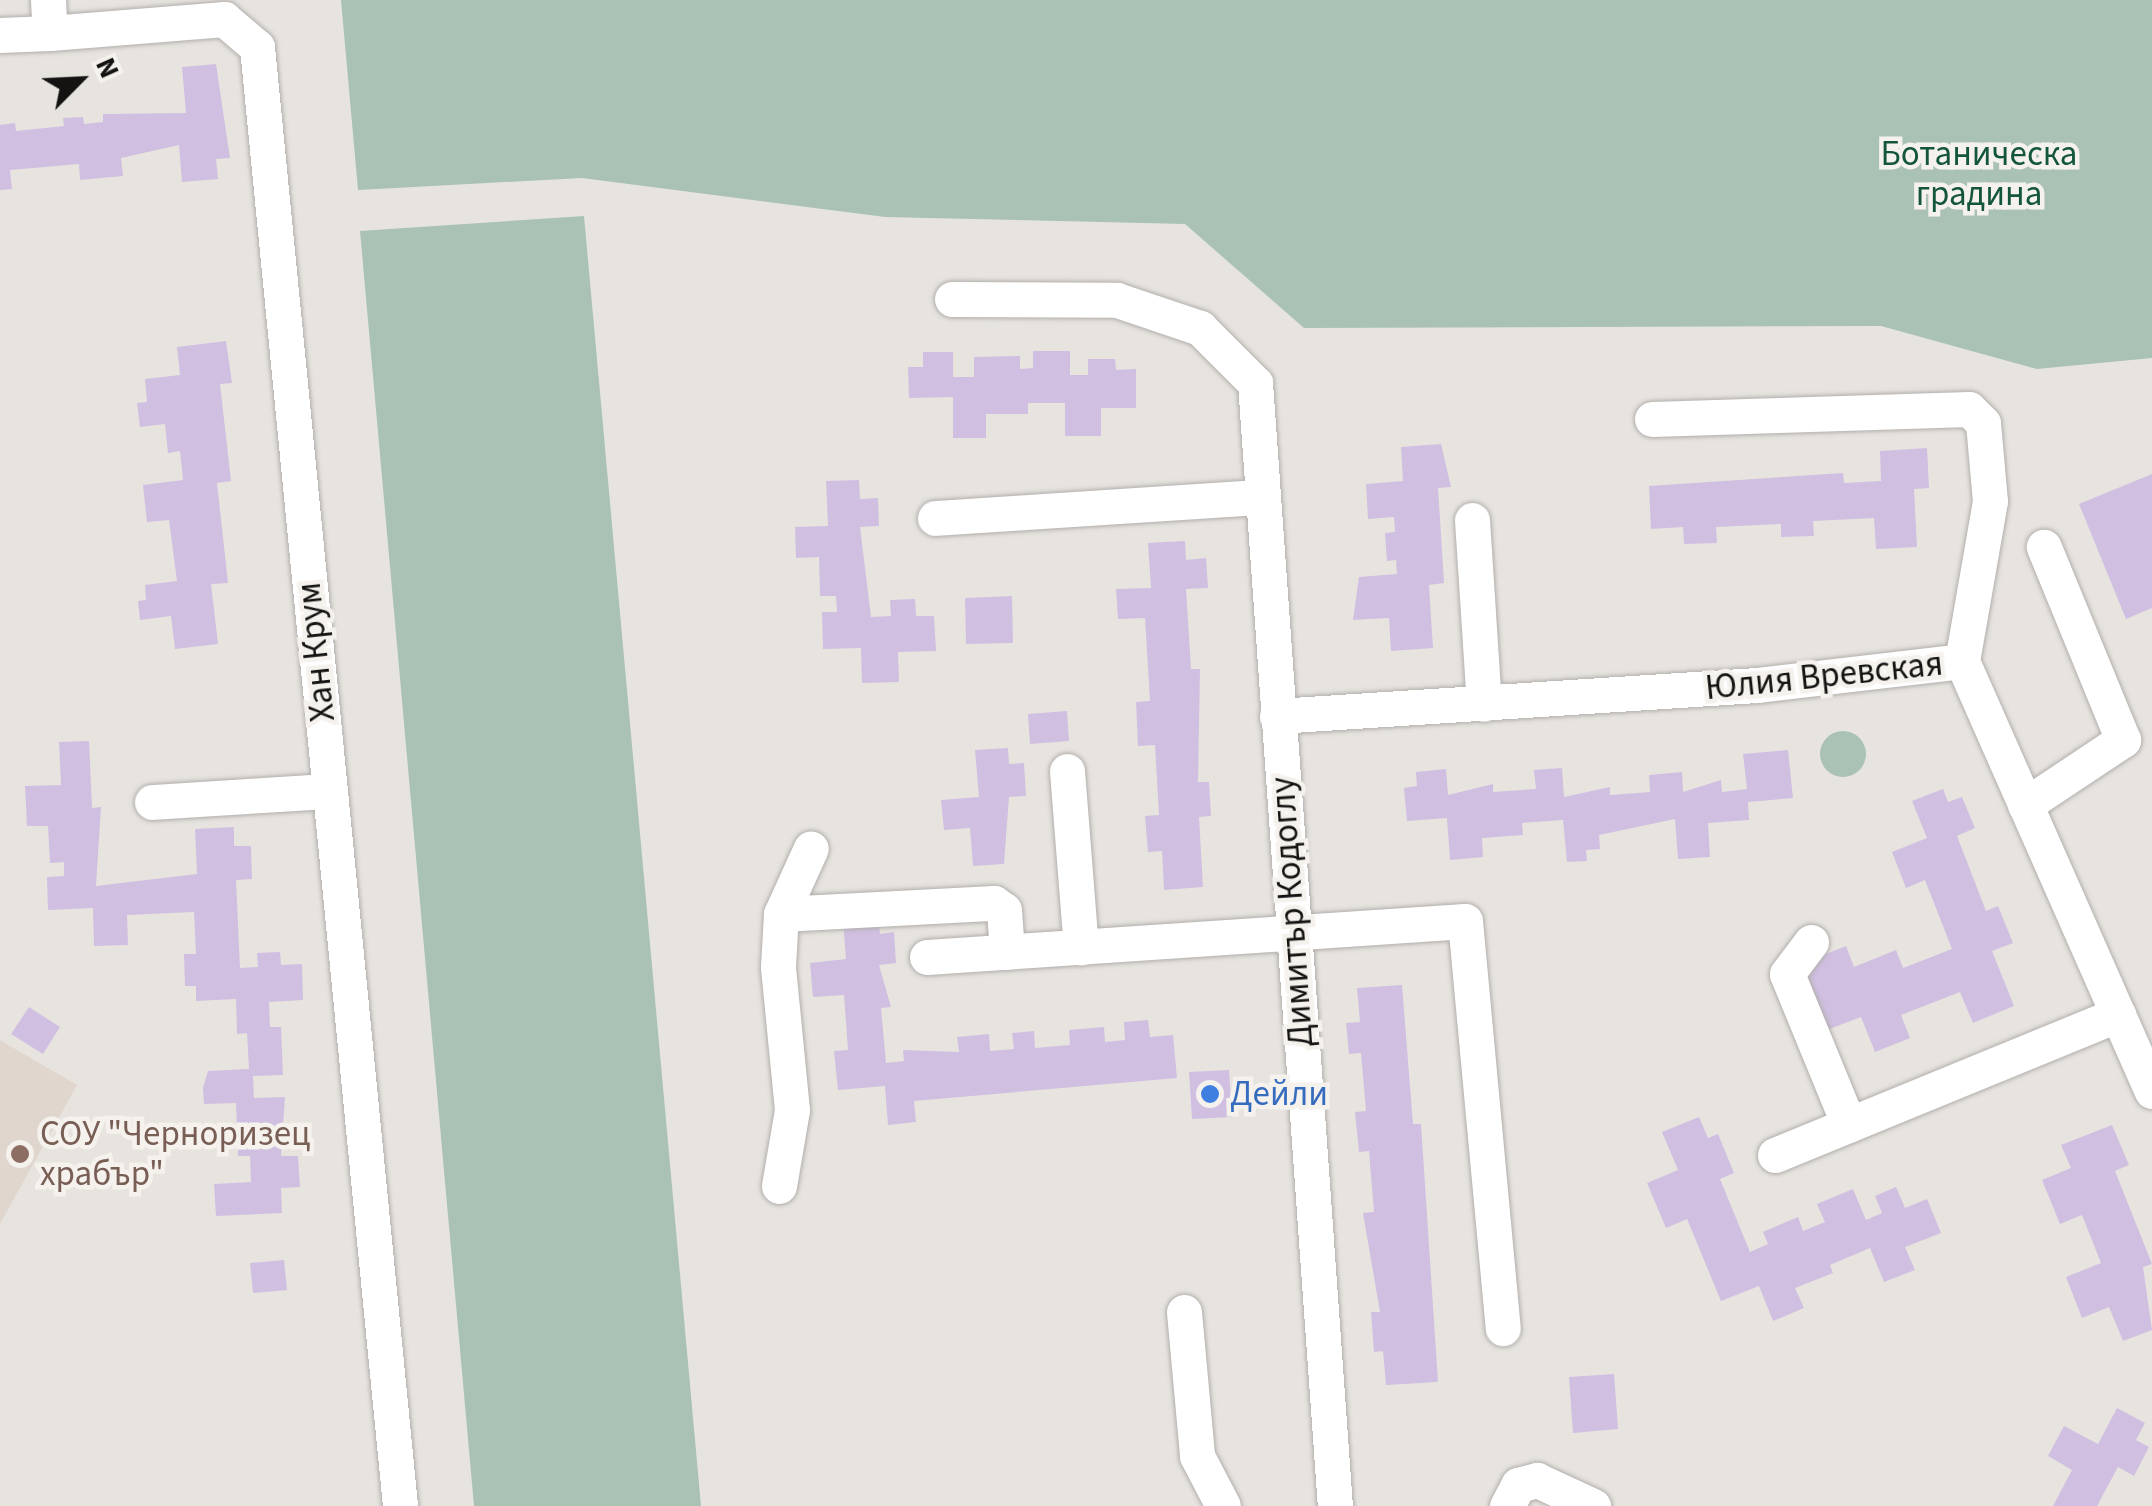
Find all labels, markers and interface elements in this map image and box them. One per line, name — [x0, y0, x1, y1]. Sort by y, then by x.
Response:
north arrow — [30, 30, 130, 130]
text: N — [85, 51, 129, 84]
park label: Ботаническа градина — [1881, 133, 2077, 215]
street label: Хан Крум — [288, 580, 344, 724]
street label: Юлия Вревская — [1703, 643, 1945, 709]
street label: Димитър Кодоглу — [1262, 775, 1322, 1049]
place label: Дейли — [1230, 1073, 1328, 1115]
marker: Дейли — [1199, 1083, 1221, 1105]
place label: СОУ "Черноризец храбър" — [40, 1113, 311, 1195]
marker: СОУ "Черноризец храбър" — [9, 1143, 31, 1165]

